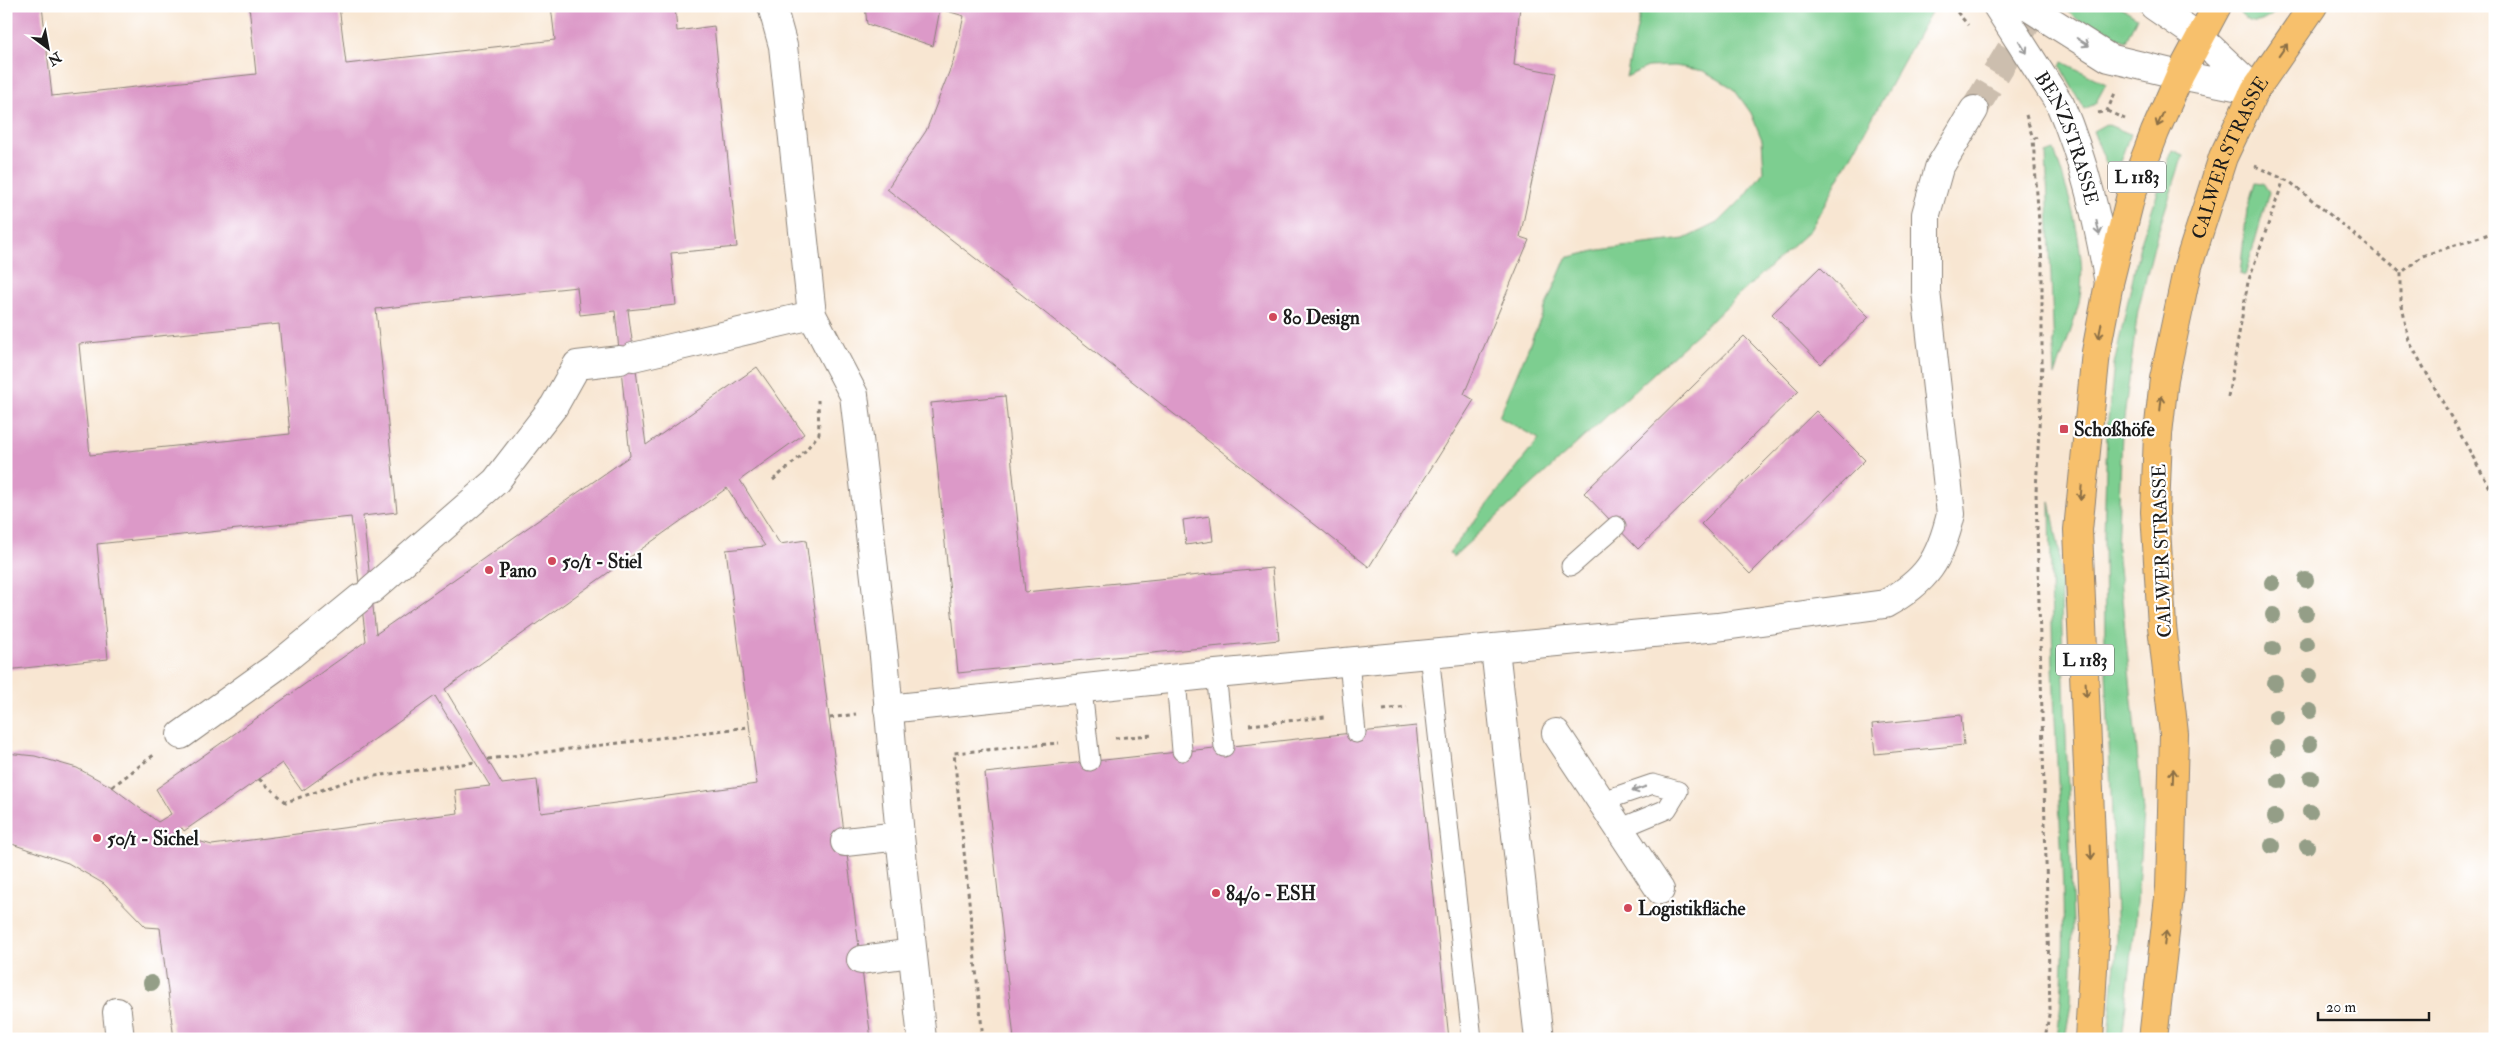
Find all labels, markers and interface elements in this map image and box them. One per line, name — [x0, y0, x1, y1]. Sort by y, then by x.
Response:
north arrow — [22, 22, 72, 72]
one-way arrow — [2076, 37, 2090, 47]
one-way arrow — [2019, 40, 2029, 54]
one-way arrow — [2278, 43, 2288, 57]
text: N — [44, 48, 65, 69]
street label: BENZSTRASSE — [2029, 67, 2104, 208]
street label: CALWER STRASSE — [2186, 72, 2274, 242]
one-way arrow — [2154, 112, 2164, 127]
road number: L 1183 — [2108, 162, 2166, 192]
one-way arrow — [2094, 220, 2103, 236]
place label: 80 Design — [1283, 306, 1360, 331]
marker: 80 Design — [1267, 311, 1279, 323]
one-way arrow — [2095, 323, 2104, 339]
one-way arrow — [2157, 395, 2166, 411]
place label: Schoßhöfe — [2074, 418, 2155, 442]
marker: Schoßhöfe — [2058, 423, 2070, 435]
street label: CALWER STRASSE — [2147, 463, 2177, 638]
one-way arrow — [2077, 484, 2086, 500]
place label: 50/1 - Stiel — [562, 550, 642, 574]
marker: 50/1 - Stiel — [546, 555, 558, 567]
place label: Pano — [499, 559, 536, 583]
marker: Pano — [483, 564, 495, 576]
road number: L 1183 — [2056, 644, 2114, 676]
one-way arrow — [2082, 682, 2091, 698]
one-way arrow — [2168, 768, 2178, 784]
one-way arrow — [1631, 785, 1647, 794]
place label: 50/1 - Sichel — [107, 827, 199, 851]
marker: 50/1 - Sichel — [91, 832, 103, 844]
one-way arrow — [2086, 844, 2095, 860]
place label: 84/0 - ESH — [1226, 882, 1317, 906]
marker: 84/0 - ESH — [1210, 887, 1222, 899]
place label: Logistikfläche — [1638, 897, 1746, 922]
marker: Logistikfläche — [1622, 902, 1634, 914]
one-way arrow — [2160, 931, 2170, 947]
scale bar — [2318, 990, 2430, 1022]
text: 20 m — [2326, 998, 2356, 1017]

